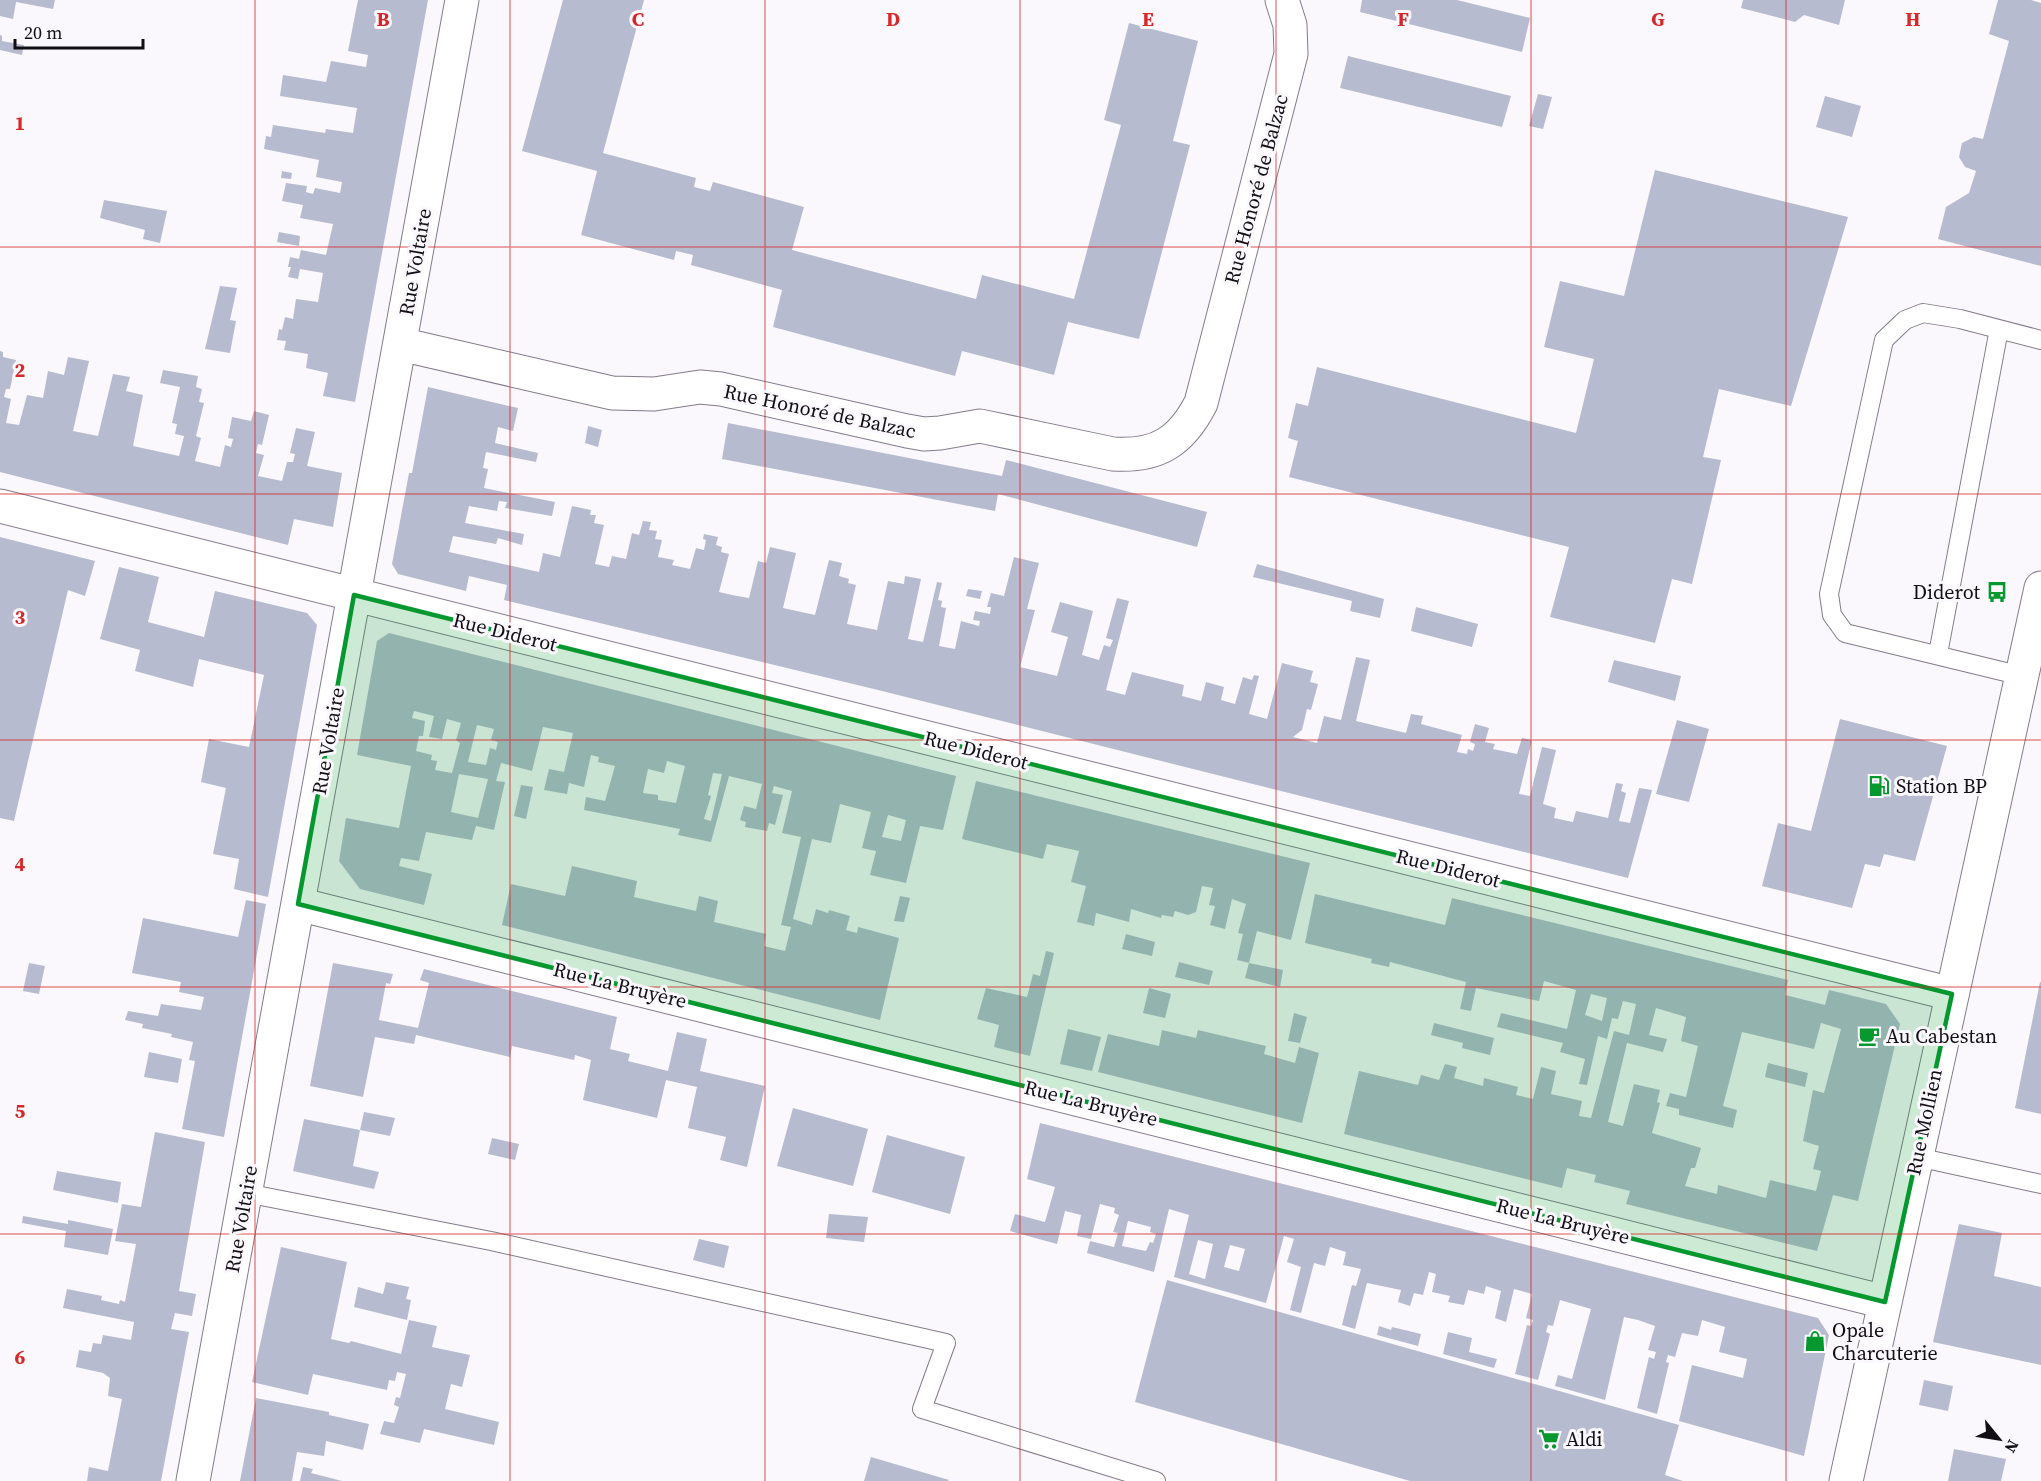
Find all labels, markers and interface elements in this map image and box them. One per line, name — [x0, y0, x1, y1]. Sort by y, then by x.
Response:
text: B — [376, 5, 390, 33]
text: C — [632, 5, 644, 33]
text: D — [886, 5, 900, 33]
text: E — [1142, 5, 1154, 33]
text: F — [1397, 5, 1409, 33]
text: G — [1651, 5, 1665, 33]
text: H — [1905, 5, 1921, 33]
scale bar — [15, 12, 142, 50]
text: 20 m — [24, 20, 62, 45]
street label: Rue Honoré de Balzac — [1217, 91, 1295, 287]
text: 1 — [15, 109, 25, 137]
street label: Rue Voltaire — [392, 206, 438, 318]
text: 2 — [15, 356, 26, 384]
street label: Rue Honoré de Balzac — [721, 377, 919, 445]
place label: Diderot — [1913, 578, 1980, 606]
bus stop icon: Diderot — [1985, 580, 2009, 604]
text: 3 — [15, 603, 26, 631]
street label: Rue Diderot — [450, 606, 560, 659]
street label: Rue Voltaire — [305, 685, 351, 797]
street label: Rue Diderot — [921, 724, 1031, 777]
place label: Station BP — [1896, 772, 1987, 800]
fuel station icon: Station BP — [1867, 774, 1891, 798]
street label: Rue Diderot — [1393, 842, 1503, 895]
text: 4 — [15, 850, 26, 878]
street label: Rue La Bruyère — [550, 955, 690, 1015]
place label: Au Cabestan — [1886, 1022, 1997, 1050]
cafe icon: Au Cabestan — [1857, 1024, 1881, 1048]
street label: Rue Mollien — [1899, 1066, 1949, 1178]
street label: Rue La Bruyère — [1021, 1073, 1161, 1133]
text: 5 — [15, 1097, 26, 1125]
street label: Rue Voltaire — [218, 1163, 264, 1275]
street label: Rue La Bruyère — [1493, 1191, 1633, 1251]
place label: Opale Charcuterie — [1832, 1316, 1938, 1367]
shop icon: Opale Charcuterie — [1803, 1329, 1827, 1353]
text: 6 — [15, 1343, 26, 1371]
north arrow — [1969, 1409, 2029, 1469]
place label: Aldi — [1566, 1425, 1603, 1453]
supermarket icon: Aldi — [1537, 1427, 1561, 1451]
text: N — [1999, 1436, 2024, 1457]

